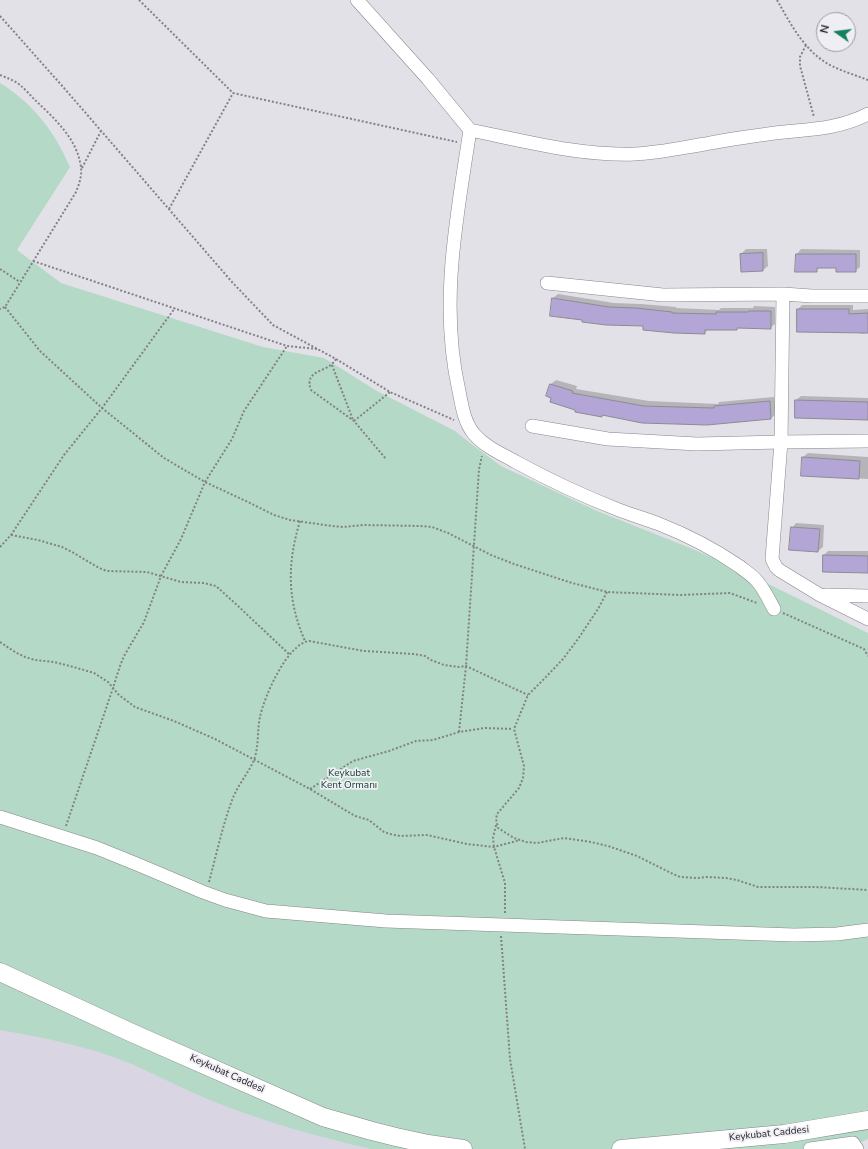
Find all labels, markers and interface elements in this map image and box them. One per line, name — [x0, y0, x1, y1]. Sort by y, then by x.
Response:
north arrow — [816, 12, 856, 52]
text: N — [817, 23, 833, 35]
park label: Keykubat Kent Ormanı — [321, 768, 377, 792]
street label: Keykubat Caddesi — [188, 1052, 266, 1096]
street label: Keykubat Caddesi — [728, 1124, 810, 1144]

